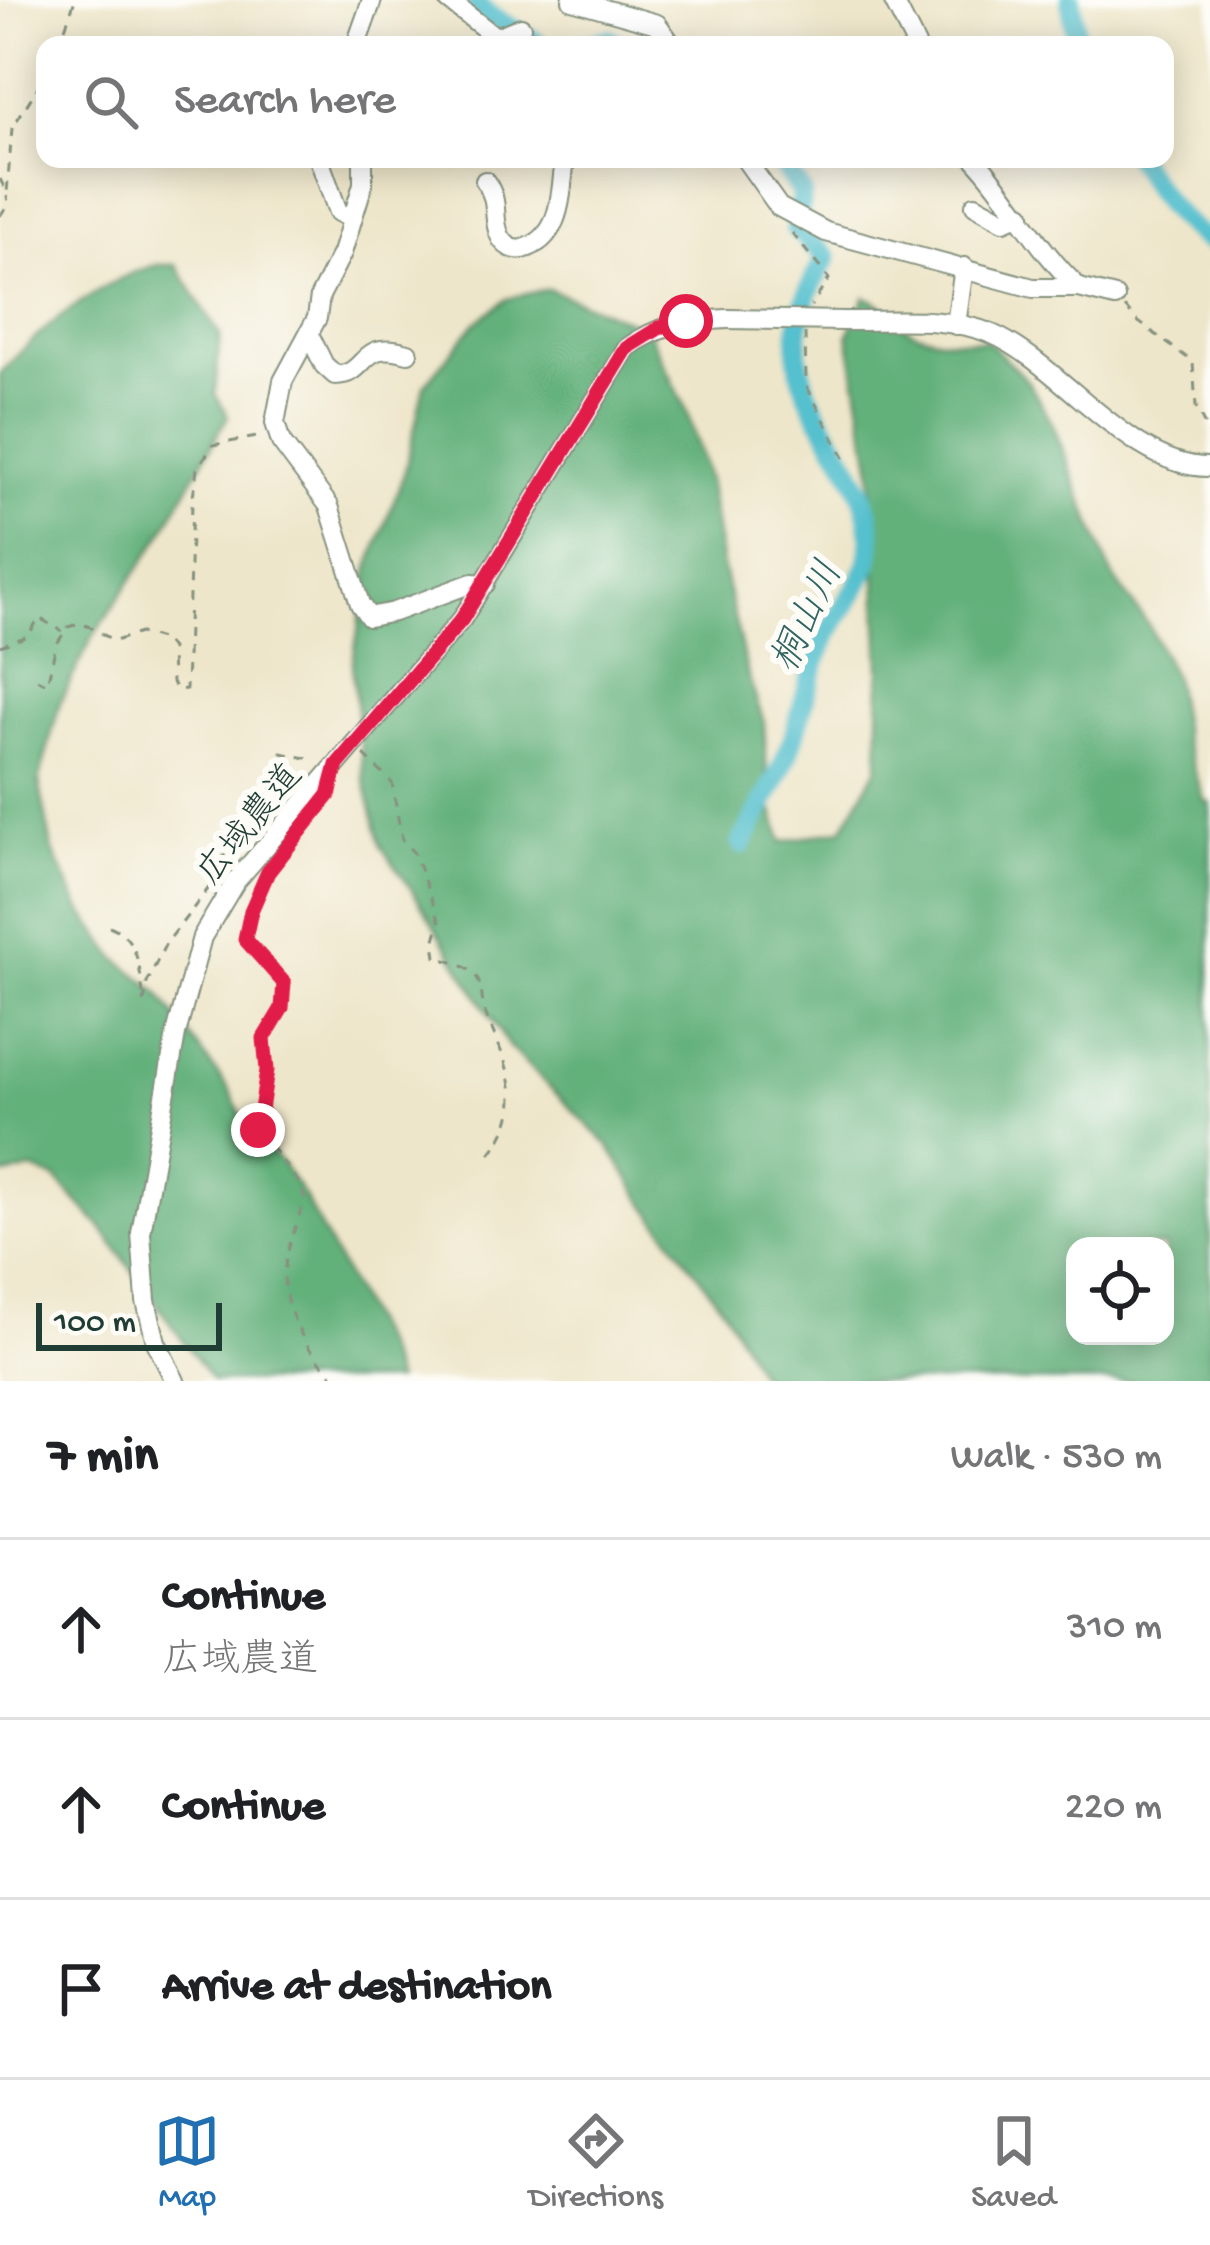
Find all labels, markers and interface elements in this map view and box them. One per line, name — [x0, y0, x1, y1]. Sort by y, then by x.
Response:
search box — [36, 36, 1174, 168]
icon: search — [78, 69, 144, 135]
text: Search here — [174, 76, 396, 129]
route start — [659, 294, 713, 348]
water label: 桐山川 — [764, 555, 856, 681]
street label: 広域農道 — [188, 755, 314, 896]
route end — [231, 1103, 285, 1157]
map controls — [1066, 1237, 1174, 1345]
button: locate — [1066, 1237, 1174, 1345]
scale bar — [36, 1297, 222, 1350]
text: 100 m — [54, 1305, 136, 1343]
text: 7 min — [48, 1429, 158, 1489]
text: Walk · 530 m — [951, 1436, 1162, 1482]
text: Continue — [162, 1572, 325, 1625]
icon: ahead — [48, 1596, 114, 1662]
text: 310 m — [1067, 1606, 1162, 1652]
text: 広域農道 — [162, 1640, 318, 1686]
icon: ahead — [48, 1776, 114, 1842]
text: Continue — [162, 1782, 325, 1835]
text: 220 m — [1065, 1786, 1162, 1832]
icon: arrive — [48, 1956, 114, 2022]
text: Arrive at destination — [162, 1962, 551, 2015]
tab: Map — [154, 2108, 220, 2218]
tab: Directions — [529, 2108, 663, 2218]
tab: Saved — [971, 2108, 1056, 2218]

